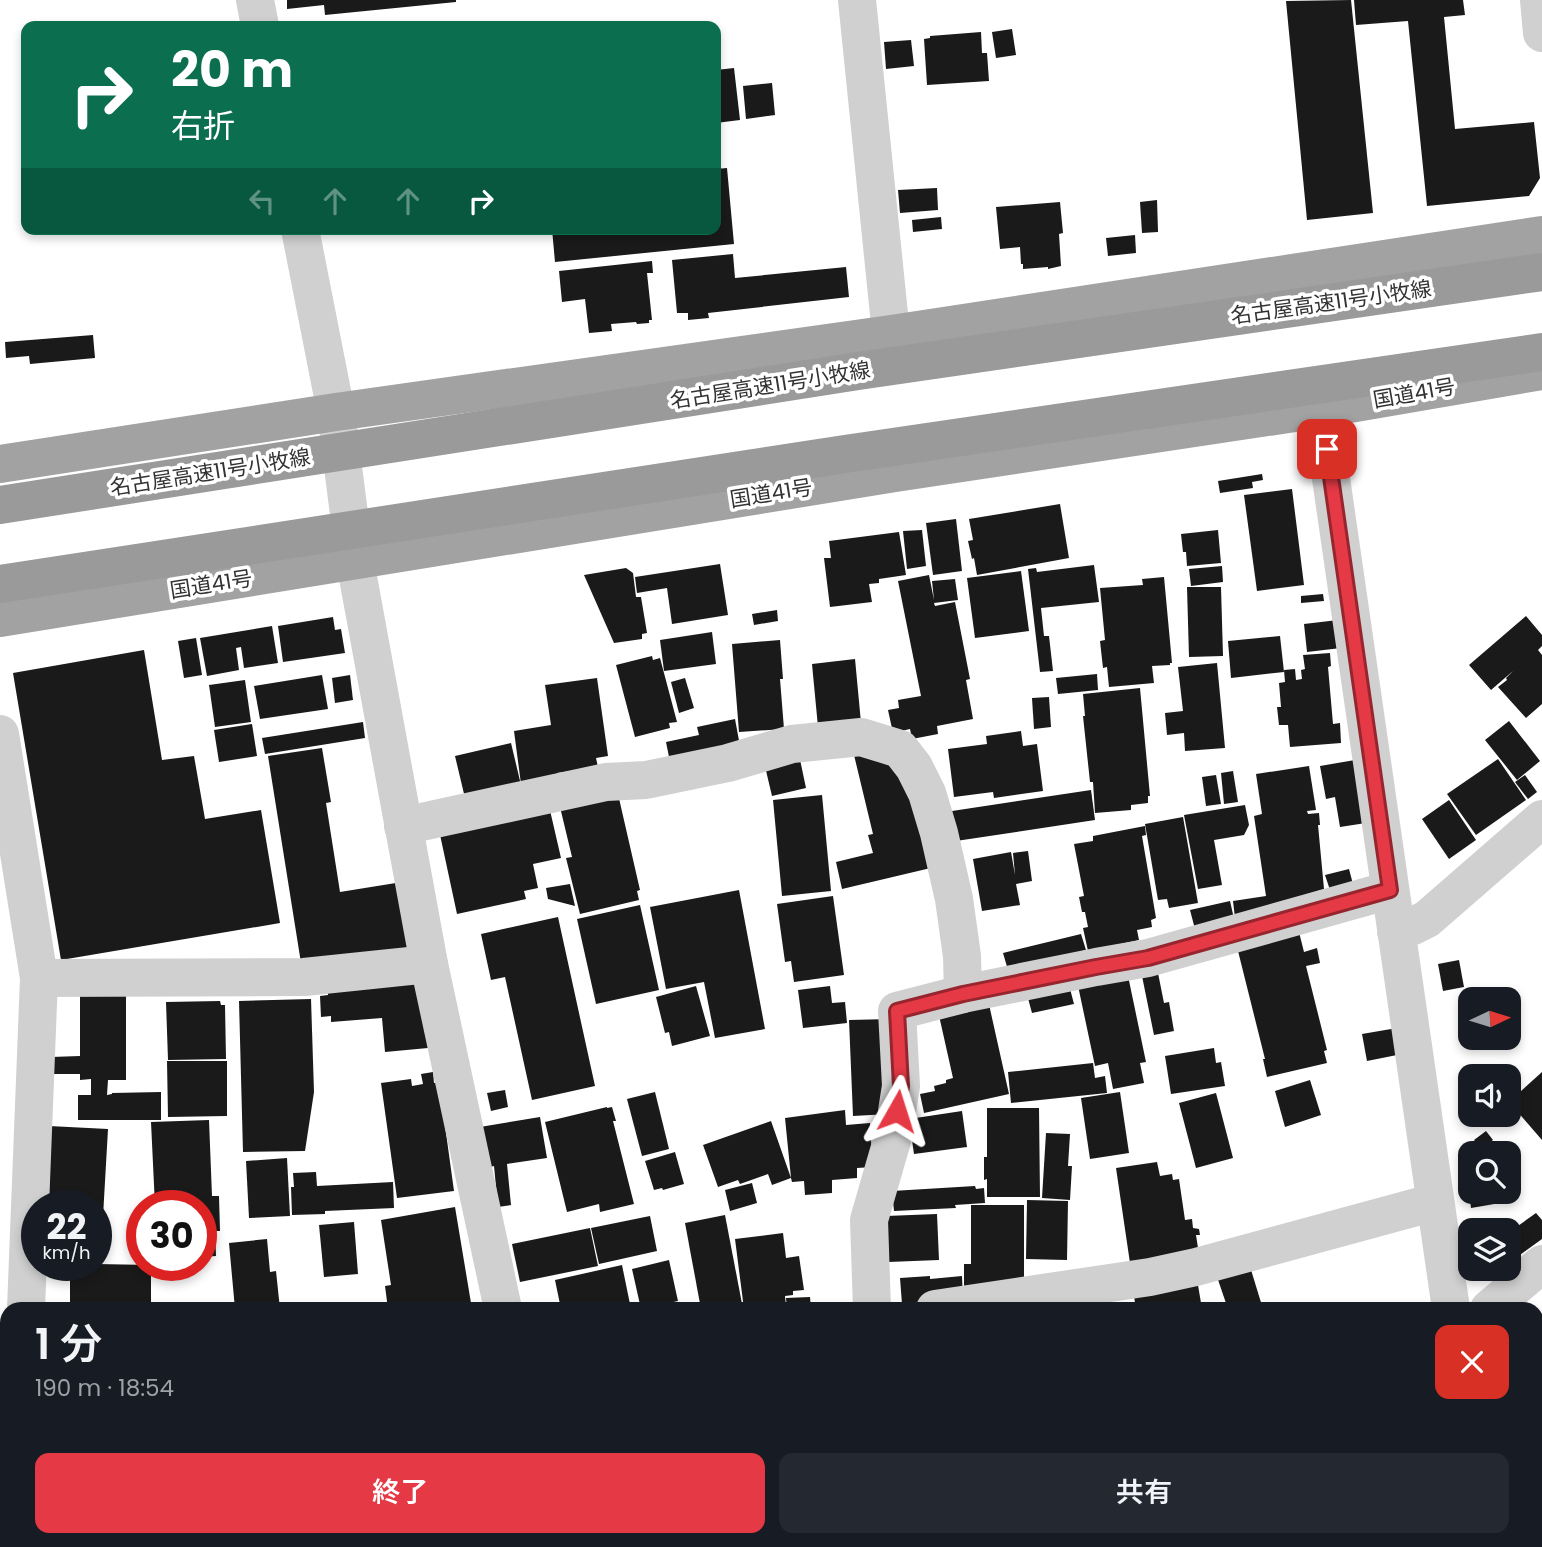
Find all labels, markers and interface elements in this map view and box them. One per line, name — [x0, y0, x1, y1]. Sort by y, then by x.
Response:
text: 20 m — [171, 36, 293, 104]
icon: right — [56, 49, 147, 140]
text: 右折 — [171, 103, 235, 148]
icon: left — [243, 182, 281, 220]
icon: ahead — [316, 182, 354, 220]
icon: ahead — [389, 182, 427, 220]
icon: right — [462, 182, 500, 220]
street label: 名古屋高速11号小牧線 — [1229, 274, 1433, 330]
street label: 名古屋高速11号小牧線 — [668, 355, 872, 415]
street label: 国道41号 — [1371, 372, 1457, 414]
pin — [1297, 419, 1357, 479]
icon: arrive — [1308, 430, 1346, 468]
street label: 名古屋高速11号小牧線 — [108, 442, 312, 502]
street label: 国道41号 — [728, 472, 814, 514]
street label: 国道41号 — [168, 563, 254, 605]
north arrow — [1458, 987, 1521, 1050]
map controls — [1458, 987, 1521, 1281]
button: sound — [1458, 1064, 1521, 1127]
position arrow — [860, 1074, 934, 1148]
button: search — [1458, 1141, 1521, 1204]
speed limit sign: 30 — [126, 1190, 217, 1281]
text: 22 — [47, 1202, 86, 1251]
button: layers — [1458, 1218, 1521, 1281]
text: km/h — [43, 1240, 90, 1265]
text: 1 分 — [35, 1315, 102, 1374]
button: close — [1435, 1325, 1509, 1399]
text: 190 m · 18:54 — [35, 1372, 174, 1404]
button: 終了 — [35, 1453, 765, 1533]
button: 共有 — [779, 1453, 1509, 1533]

